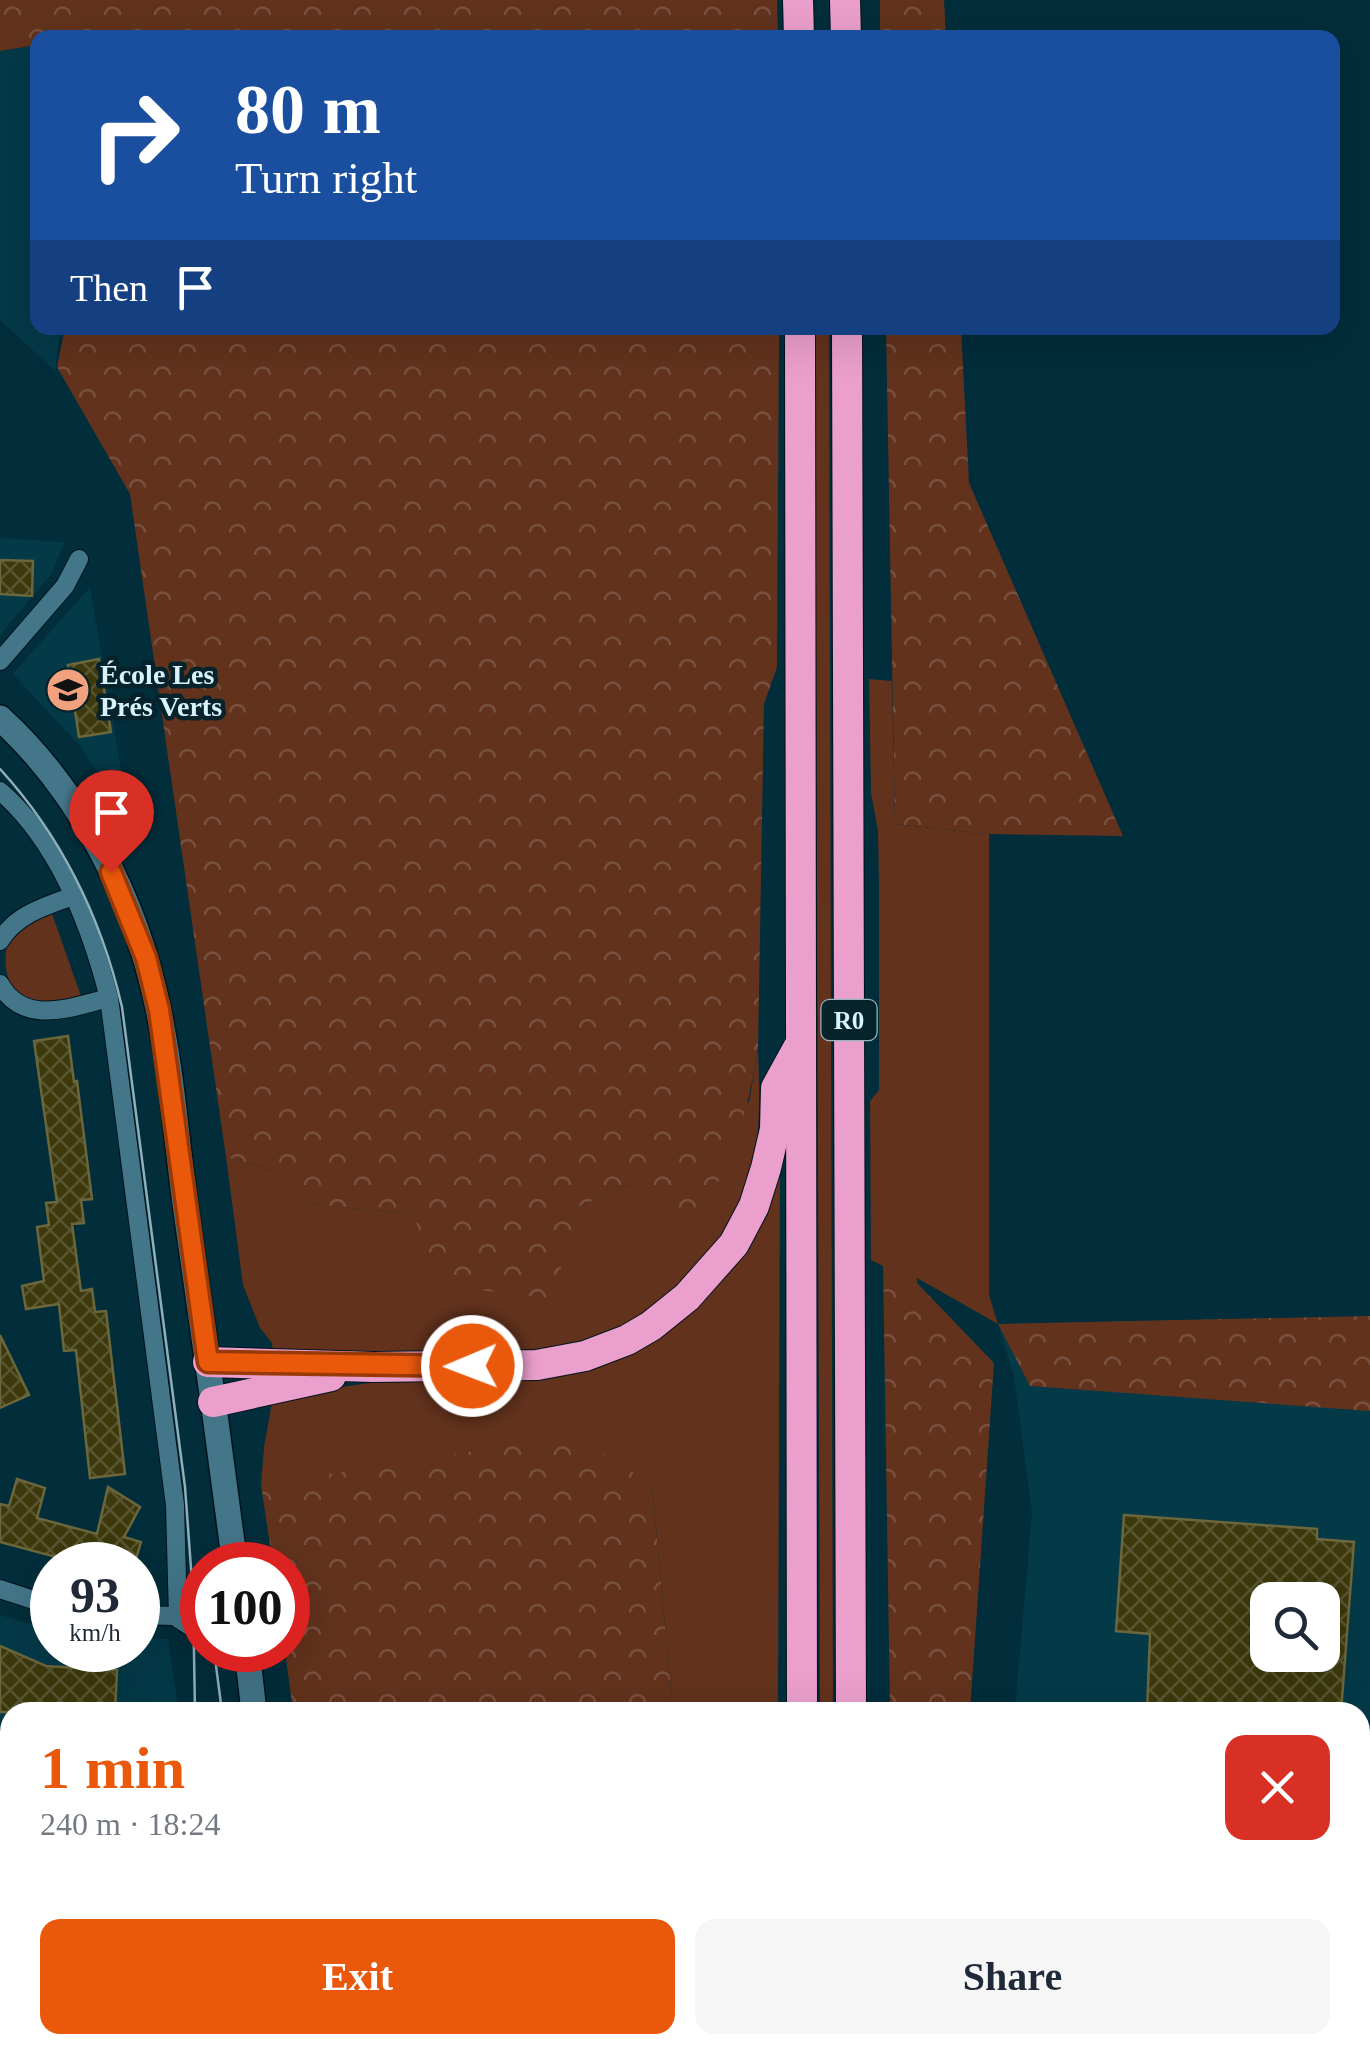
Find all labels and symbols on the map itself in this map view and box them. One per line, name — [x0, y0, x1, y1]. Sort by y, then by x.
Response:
place label: École Les Prés Verts — [100, 659, 222, 722]
school or university icon: École Les Prés Verts — [45, 667, 91, 713]
pin — [69, 770, 154, 873]
road number: R0 — [822, 1000, 876, 1040]
position arrow — [420, 1314, 524, 1418]
speed limit sign: 100 — [180, 1542, 310, 1672]

